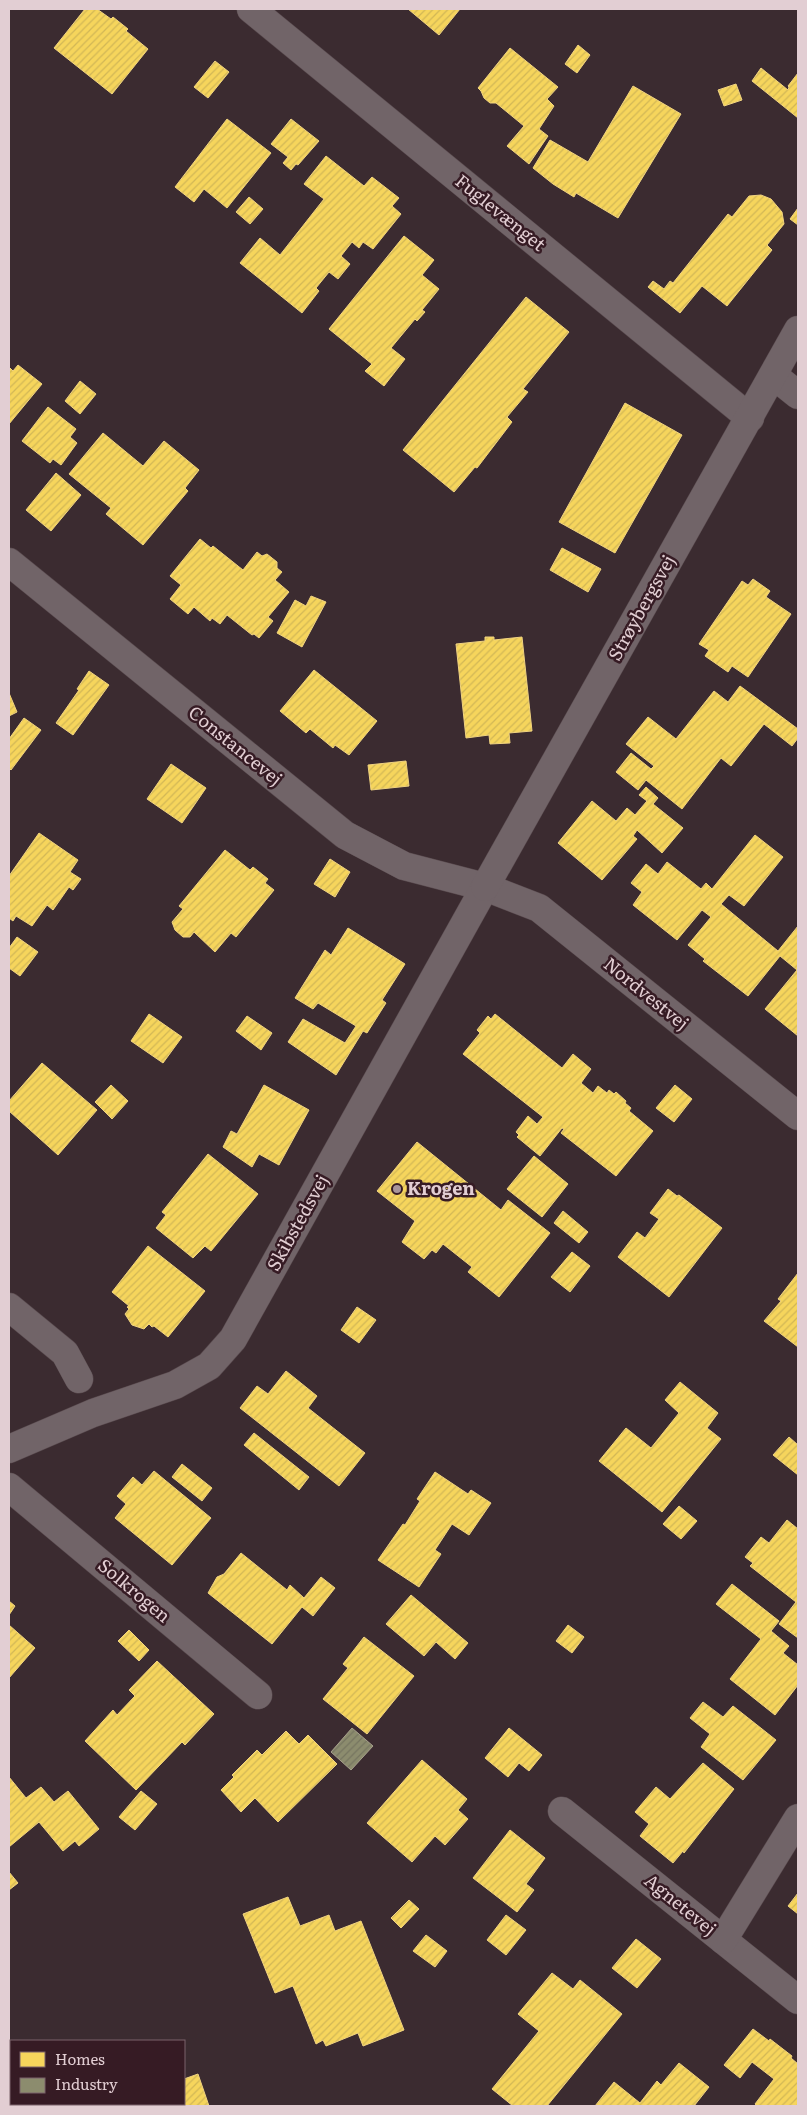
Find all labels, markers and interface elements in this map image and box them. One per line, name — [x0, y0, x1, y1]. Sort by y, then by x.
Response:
street label: Fuglevænget — [450, 167, 553, 257]
street label: Strøybergsvej — [600, 549, 681, 665]
street label: Constancevej — [183, 698, 289, 791]
street label: Nordvestvej — [599, 950, 695, 1036]
street label: Skibstedsvej — [259, 1169, 334, 1275]
place label: Krogen — [407, 1174, 475, 1201]
marker: Krogen — [391, 1183, 403, 1195]
street label: Solkrogen — [93, 1551, 177, 1628]
street label: Agnetevej — [639, 1866, 723, 1941]
legend — [10, 2040, 185, 2105]
text: Homes — [55, 2047, 105, 2070]
text: Industry — [55, 2072, 118, 2095]

